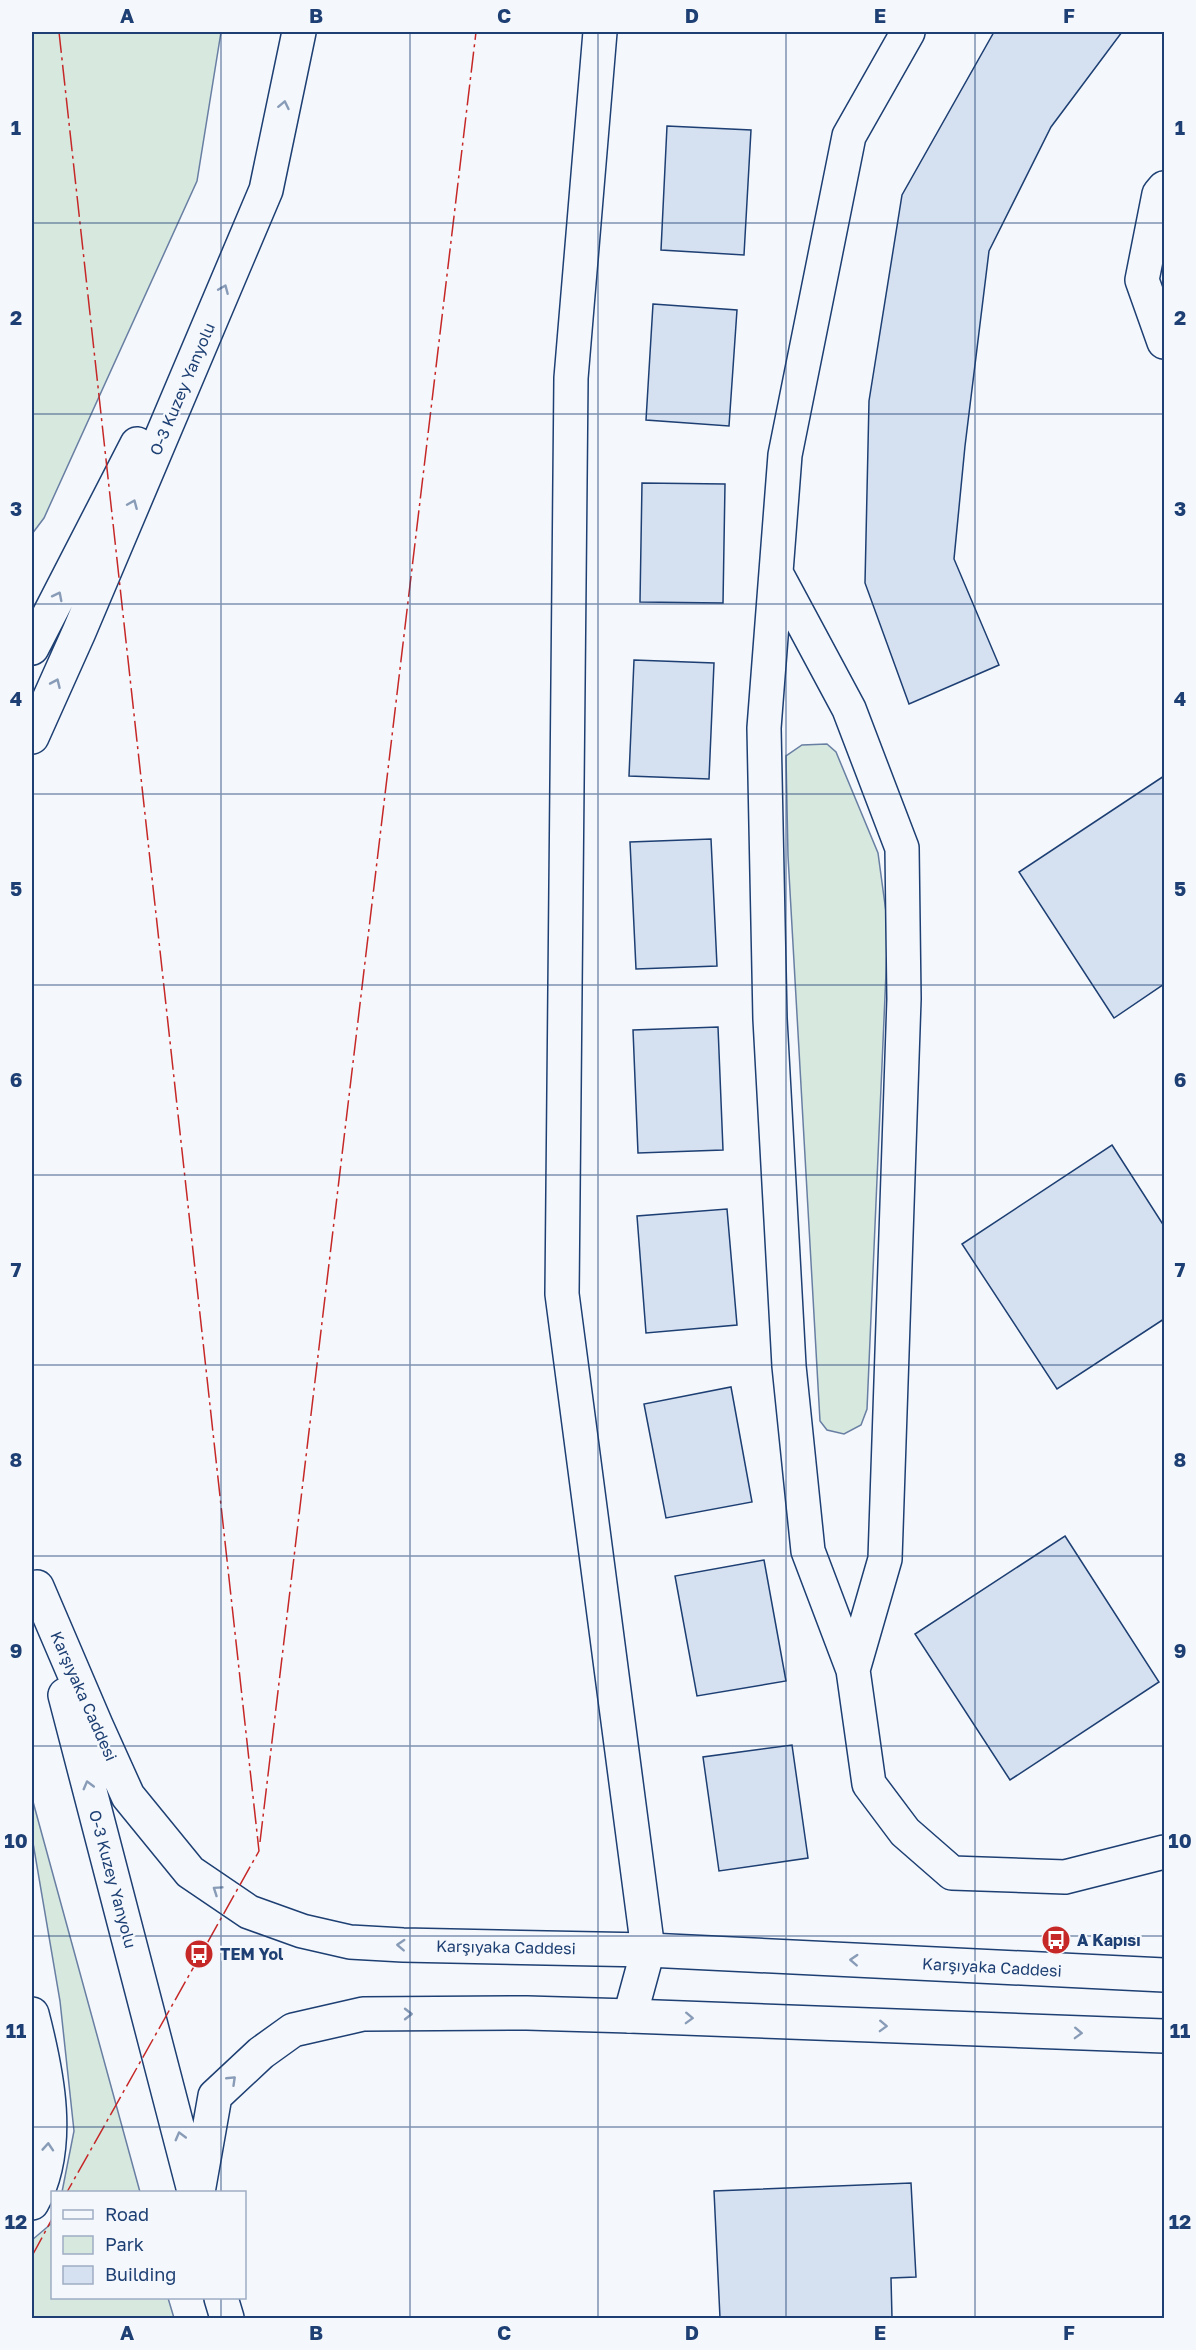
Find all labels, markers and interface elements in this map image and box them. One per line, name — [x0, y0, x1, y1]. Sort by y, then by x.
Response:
text: A — [120, 3, 134, 27]
text: B — [309, 3, 323, 27]
text: C — [497, 3, 511, 27]
text: D — [685, 3, 699, 27]
text: E — [874, 3, 886, 27]
text: F — [1063, 3, 1075, 27]
one-way arrow — [277, 100, 290, 110]
text: 1 — [11, 115, 21, 139]
text: 1 — [1175, 115, 1185, 139]
one-way arrow — [217, 285, 229, 296]
text: 2 — [10, 305, 22, 329]
text: 2 — [1174, 305, 1186, 329]
street label: O-3 Kuzey Yanyolu — [145, 320, 219, 458]
text: 3 — [10, 496, 22, 520]
text: 3 — [1174, 496, 1186, 520]
one-way arrow — [126, 500, 138, 511]
one-way arrow — [51, 591, 63, 602]
one-way arrow — [48, 679, 60, 690]
text: 4 — [10, 686, 22, 710]
text: 4 — [1174, 686, 1186, 710]
text: 5 — [10, 876, 22, 900]
text: 5 — [1174, 876, 1186, 900]
text: 6 — [10, 1067, 22, 1091]
text: 6 — [1174, 1067, 1186, 1091]
text: 7 — [11, 1257, 22, 1281]
text: 7 — [1175, 1257, 1186, 1281]
text: 8 — [10, 1447, 22, 1471]
text: 8 — [1174, 1447, 1186, 1471]
street label: Karşıyaka Caddesi — [46, 1628, 122, 1764]
text: 9 — [10, 1638, 22, 1662]
text: 9 — [1174, 1638, 1186, 1662]
one-way arrow — [83, 1780, 96, 1790]
street label: O-3 Kuzey Yanyolu — [85, 1808, 141, 1950]
text: 10 — [4, 1828, 28, 1852]
text: 10 — [1168, 1828, 1192, 1852]
one-way arrow — [213, 1886, 224, 1897]
bus stop icon: A Kapısı — [1040, 1924, 1072, 1956]
place label: A Kapısı — [1077, 1930, 1141, 1950]
street label: Karşıyaka Caddesi — [436, 1936, 576, 1958]
bus stop icon: TEM Yol — [183, 1938, 215, 1970]
one-way arrow — [396, 1938, 405, 1951]
place label: TEM Yol — [220, 1944, 284, 1964]
street label: Karşıyaka Caddesi — [922, 1953, 1062, 1981]
one-way arrow — [850, 1954, 859, 1967]
one-way arrow — [403, 2008, 412, 2020]
one-way arrow — [684, 2012, 693, 2024]
text: 11 — [6, 2018, 26, 2042]
text: 11 — [1170, 2018, 1190, 2042]
one-way arrow — [879, 2019, 888, 2032]
one-way arrow — [1074, 2027, 1083, 2039]
one-way arrow — [226, 2076, 236, 2087]
one-way arrow — [174, 2131, 187, 2141]
one-way arrow — [41, 2142, 54, 2151]
legend — [51, 2191, 246, 2299]
text: Road — [105, 2203, 149, 2225]
text: 12 — [5, 2209, 27, 2233]
text: 12 — [1169, 2209, 1191, 2233]
text: Park — [105, 2233, 144, 2255]
text: Building — [105, 2263, 176, 2285]
text: A — [120, 2320, 134, 2344]
text: B — [309, 2320, 323, 2344]
text: C — [497, 2320, 511, 2344]
text: D — [685, 2320, 699, 2344]
text: E — [874, 2320, 886, 2344]
text: F — [1063, 2320, 1075, 2344]

